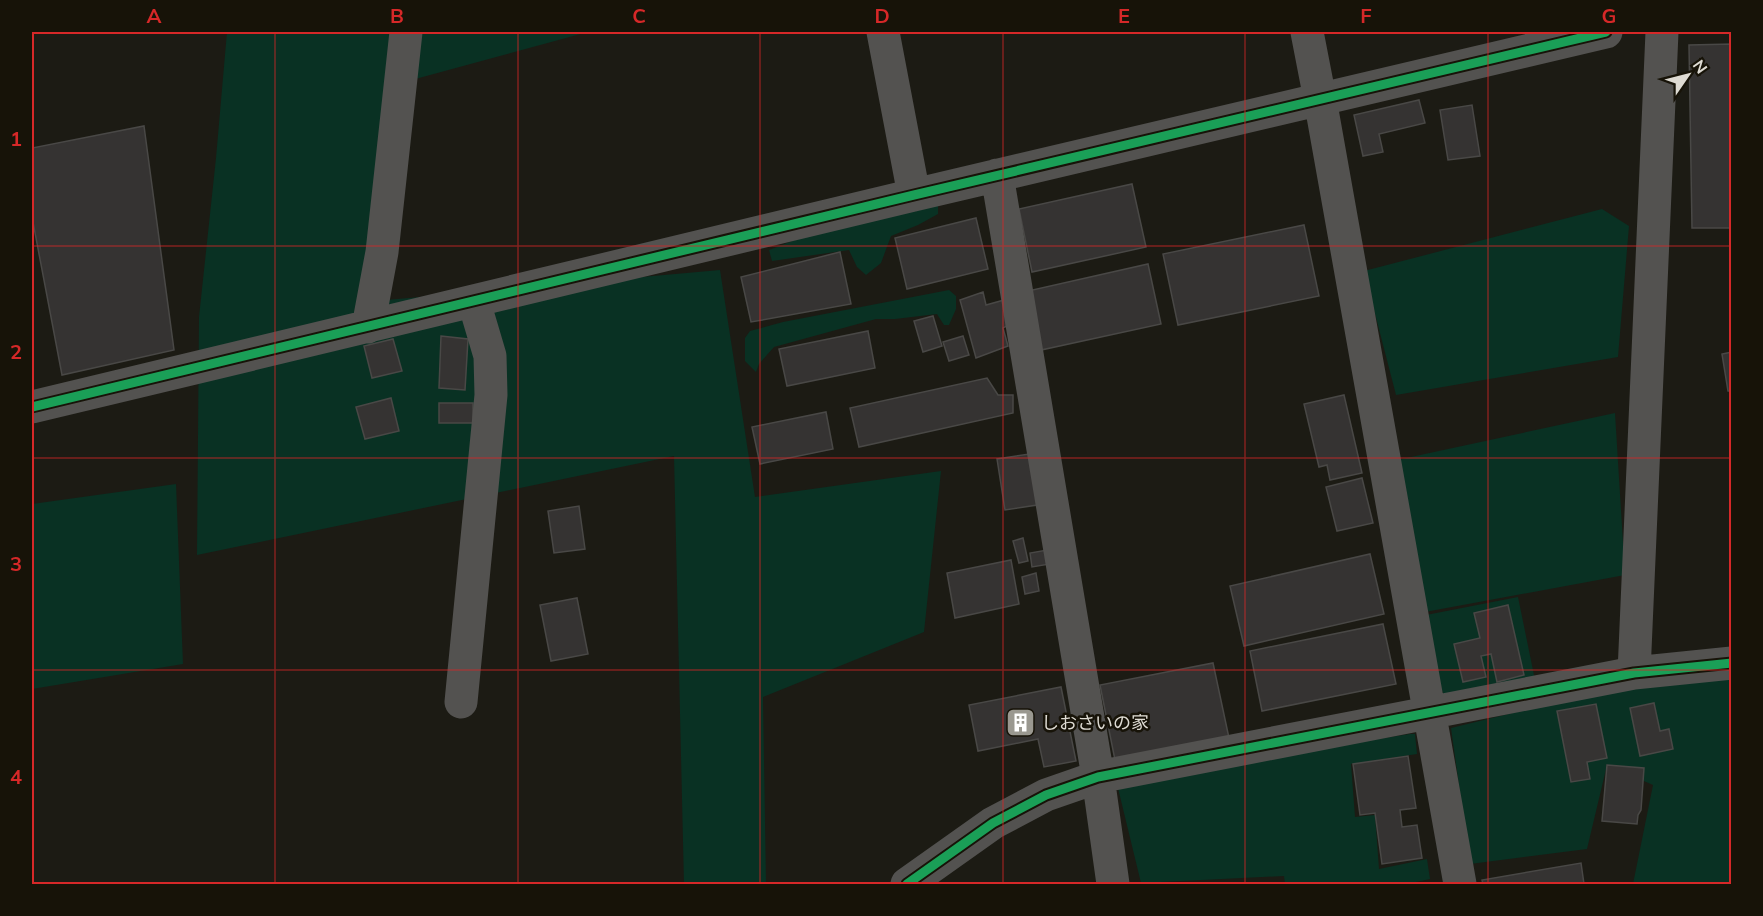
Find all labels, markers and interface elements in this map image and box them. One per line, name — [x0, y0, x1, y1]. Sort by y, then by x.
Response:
text: A — [147, 3, 162, 28]
text: B — [390, 3, 404, 28]
text: C — [632, 3, 646, 28]
text: D — [874, 3, 890, 28]
text: E — [1118, 3, 1130, 28]
text: F — [1360, 3, 1372, 28]
text: G — [1602, 3, 1616, 28]
north arrow — [1658, 45, 1718, 105]
text: N — [1689, 56, 1712, 77]
text: 1 — [10, 126, 22, 151]
text: 2 — [10, 339, 22, 364]
text: 3 — [10, 551, 22, 576]
building icon: しおさいの家 — [1004, 706, 1036, 738]
place label: しおさいの家 — [1041, 711, 1149, 734]
text: 4 — [10, 764, 22, 789]

